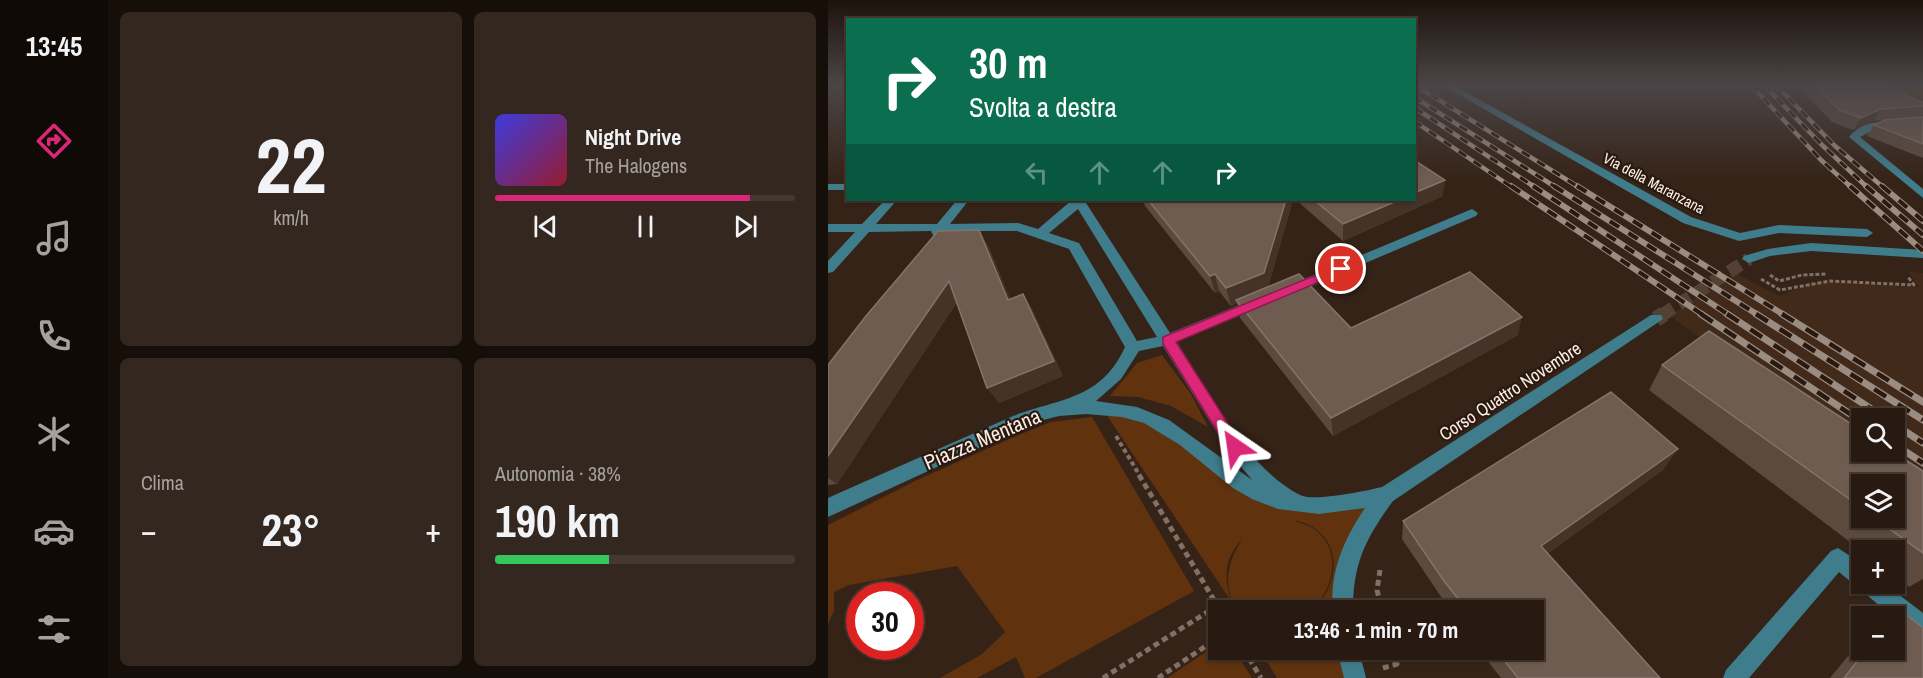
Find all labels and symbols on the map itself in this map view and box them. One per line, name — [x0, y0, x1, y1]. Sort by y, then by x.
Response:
street label: Via della Maranzana — [1599, 147, 1709, 219]
pin — [1315, 243, 1366, 294]
street label: Corso Quattro Novembre — [1434, 336, 1586, 446]
street label: Piazza Mentana — [919, 401, 1045, 477]
position arrow — [1203, 415, 1267, 479]
speed limit sign: 30 — [846, 582, 924, 660]

